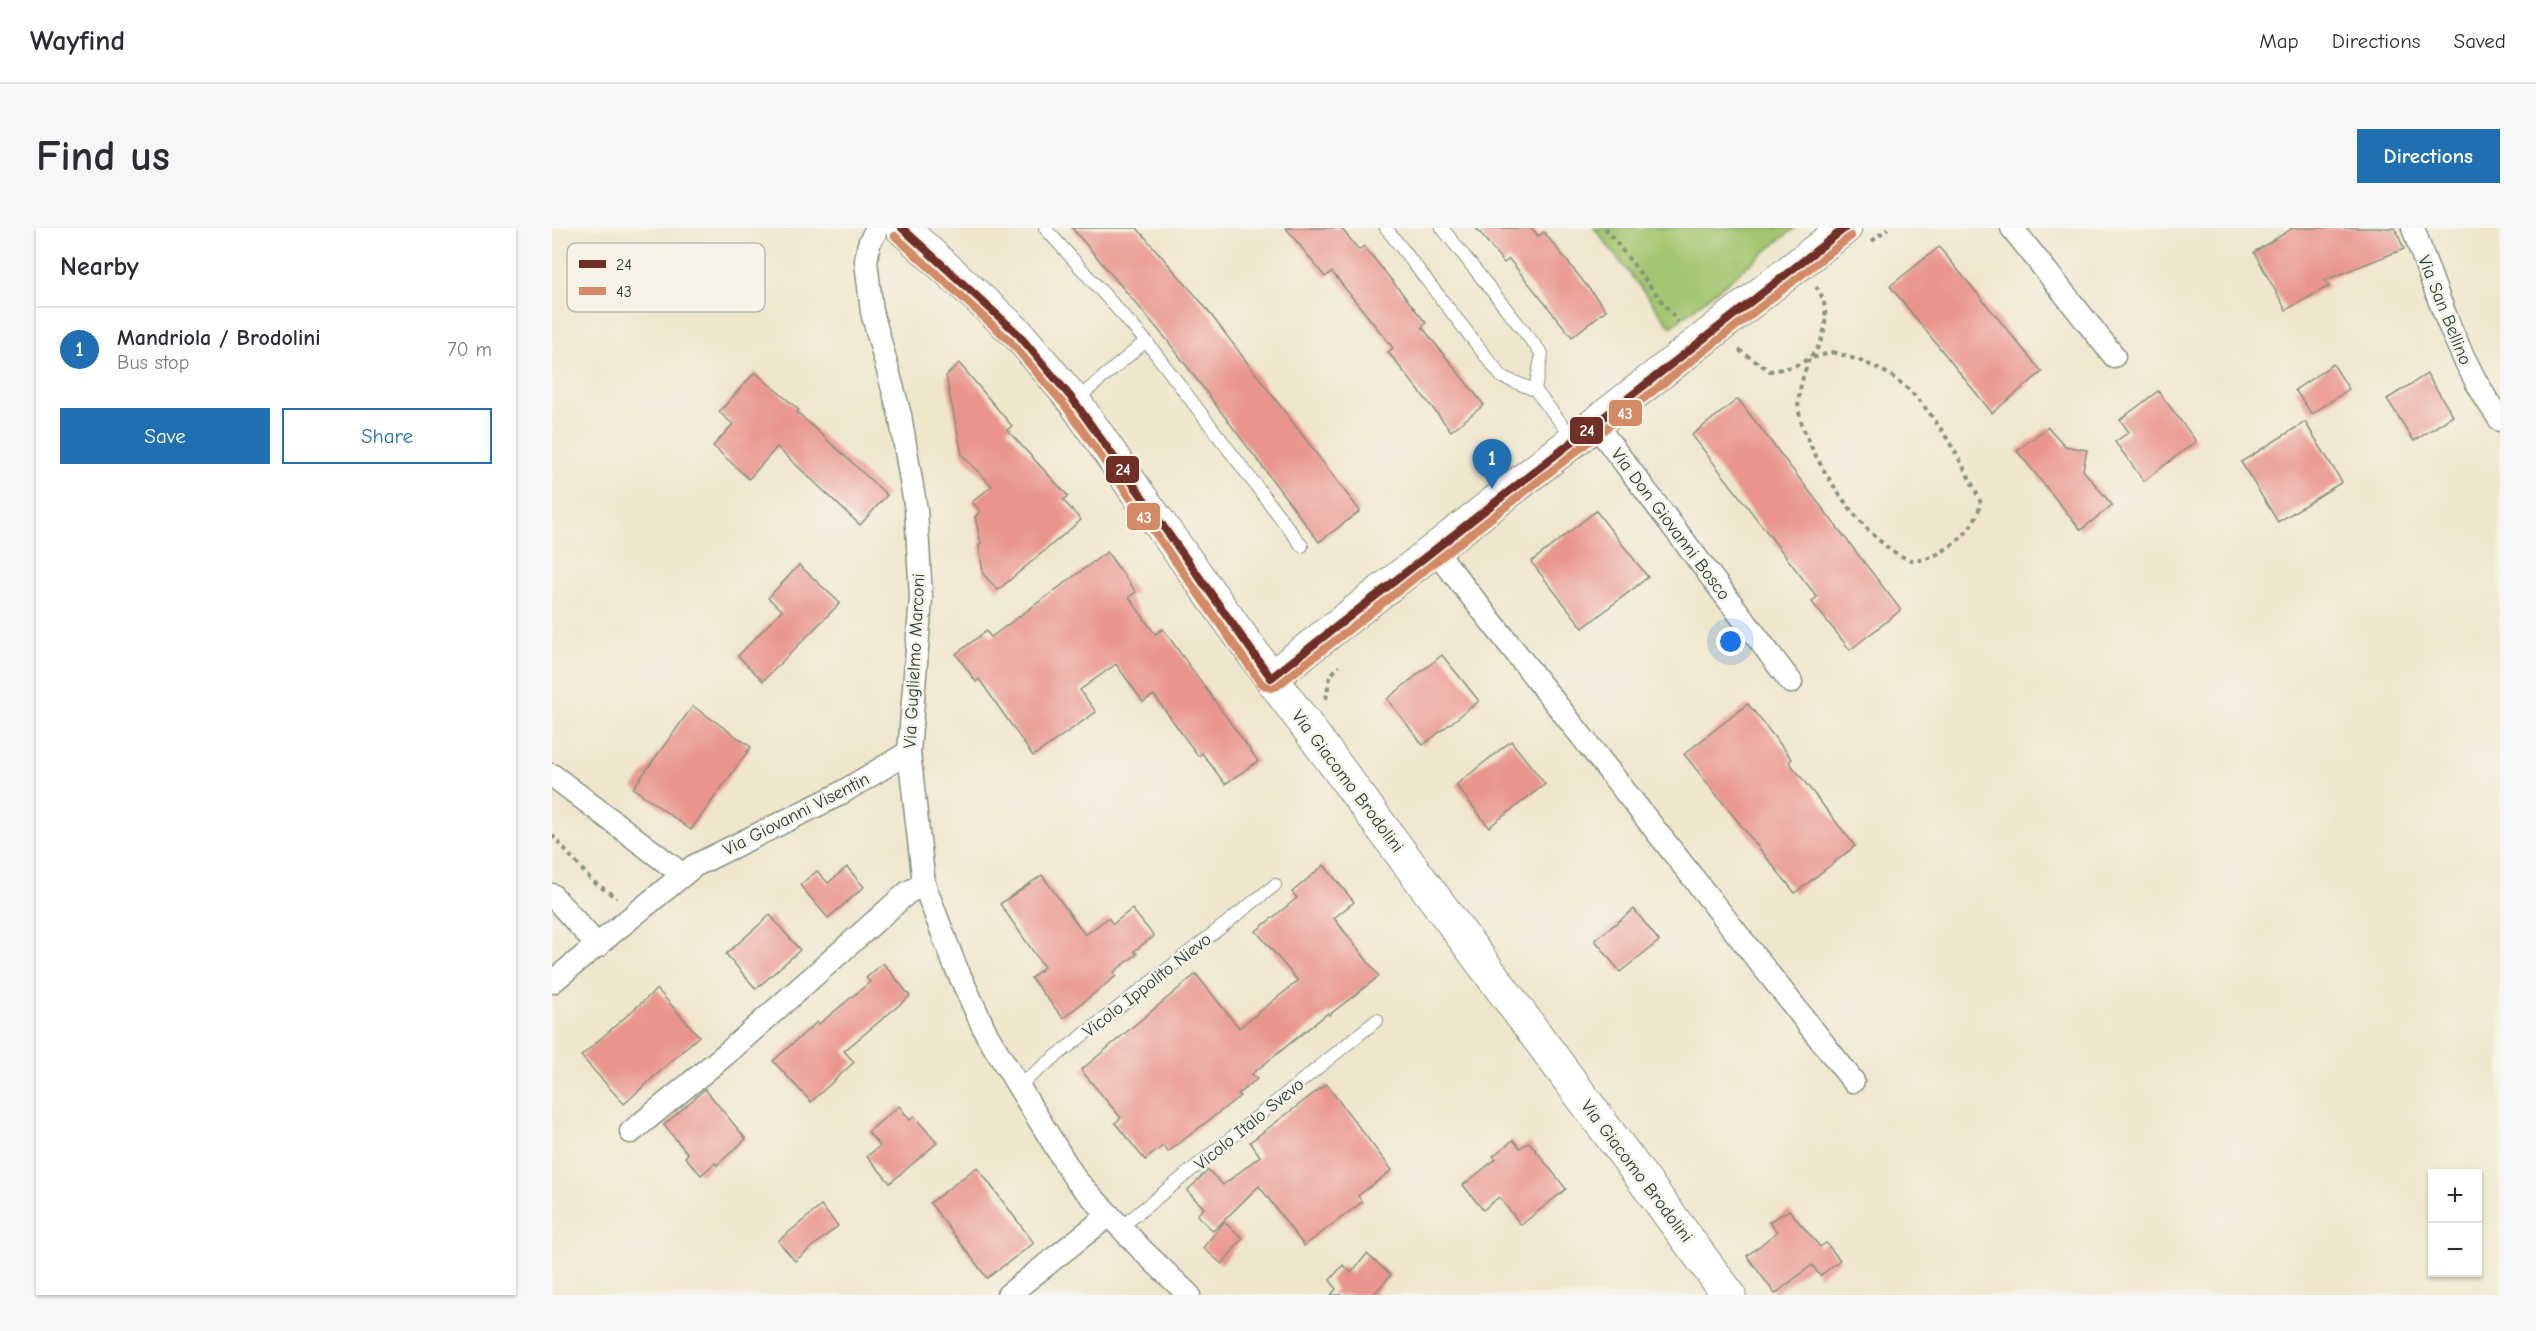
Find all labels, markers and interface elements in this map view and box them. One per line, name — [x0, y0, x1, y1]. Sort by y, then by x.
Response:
text: Wayfind — [30, 25, 125, 57]
text: Map — [2259, 29, 2299, 53]
text: Directions — [2332, 29, 2421, 53]
text: Saved — [2454, 29, 2506, 53]
button: Directions — [2357, 129, 2500, 183]
text: Find us — [36, 132, 170, 181]
legend — [567, 243, 765, 312]
text: Nearby — [60, 252, 139, 282]
street label: Via San Bellino — [2413, 253, 2476, 368]
text: 24 — [616, 256, 632, 274]
text: 43 — [616, 283, 632, 301]
text: Mandriola / Brodolini — [117, 325, 321, 351]
text: 1 — [76, 338, 83, 361]
text: 70 m — [447, 338, 492, 361]
text: Bus stop — [117, 351, 189, 374]
line badge: 43 — [1608, 399, 1643, 427]
text: 43 — [1617, 405, 1633, 423]
button: Save — [60, 408, 270, 464]
button: Share — [282, 408, 492, 464]
line badge: 24 — [1569, 416, 1604, 445]
text: 24 — [1580, 422, 1595, 440]
pin: 1 — [1472, 440, 1512, 489]
street label: Via Don Giovanni Bosco — [1607, 444, 1735, 604]
line badge: 24 — [1105, 455, 1140, 484]
text: 24 — [1116, 461, 1131, 479]
line badge: 43 — [1126, 502, 1161, 531]
text: 43 — [1136, 509, 1152, 527]
street label: Via Guglielmo Marconi — [899, 573, 930, 749]
your location — [1716, 627, 1745, 656]
street label: Via Giacomo Brodolini — [1287, 706, 1408, 857]
street label: Via Giovanni Visentin — [720, 769, 873, 860]
street label: Vicolo Ippolito Nievo — [1079, 929, 1216, 1042]
street label: Vicolo Italo Svevo — [1190, 1074, 1308, 1175]
street label: Via Giacomo Brodolini — [1576, 1096, 1697, 1247]
map controls — [2428, 1169, 2482, 1277]
button: + — [2428, 1169, 2482, 1223]
button: − — [2428, 1223, 2482, 1277]

